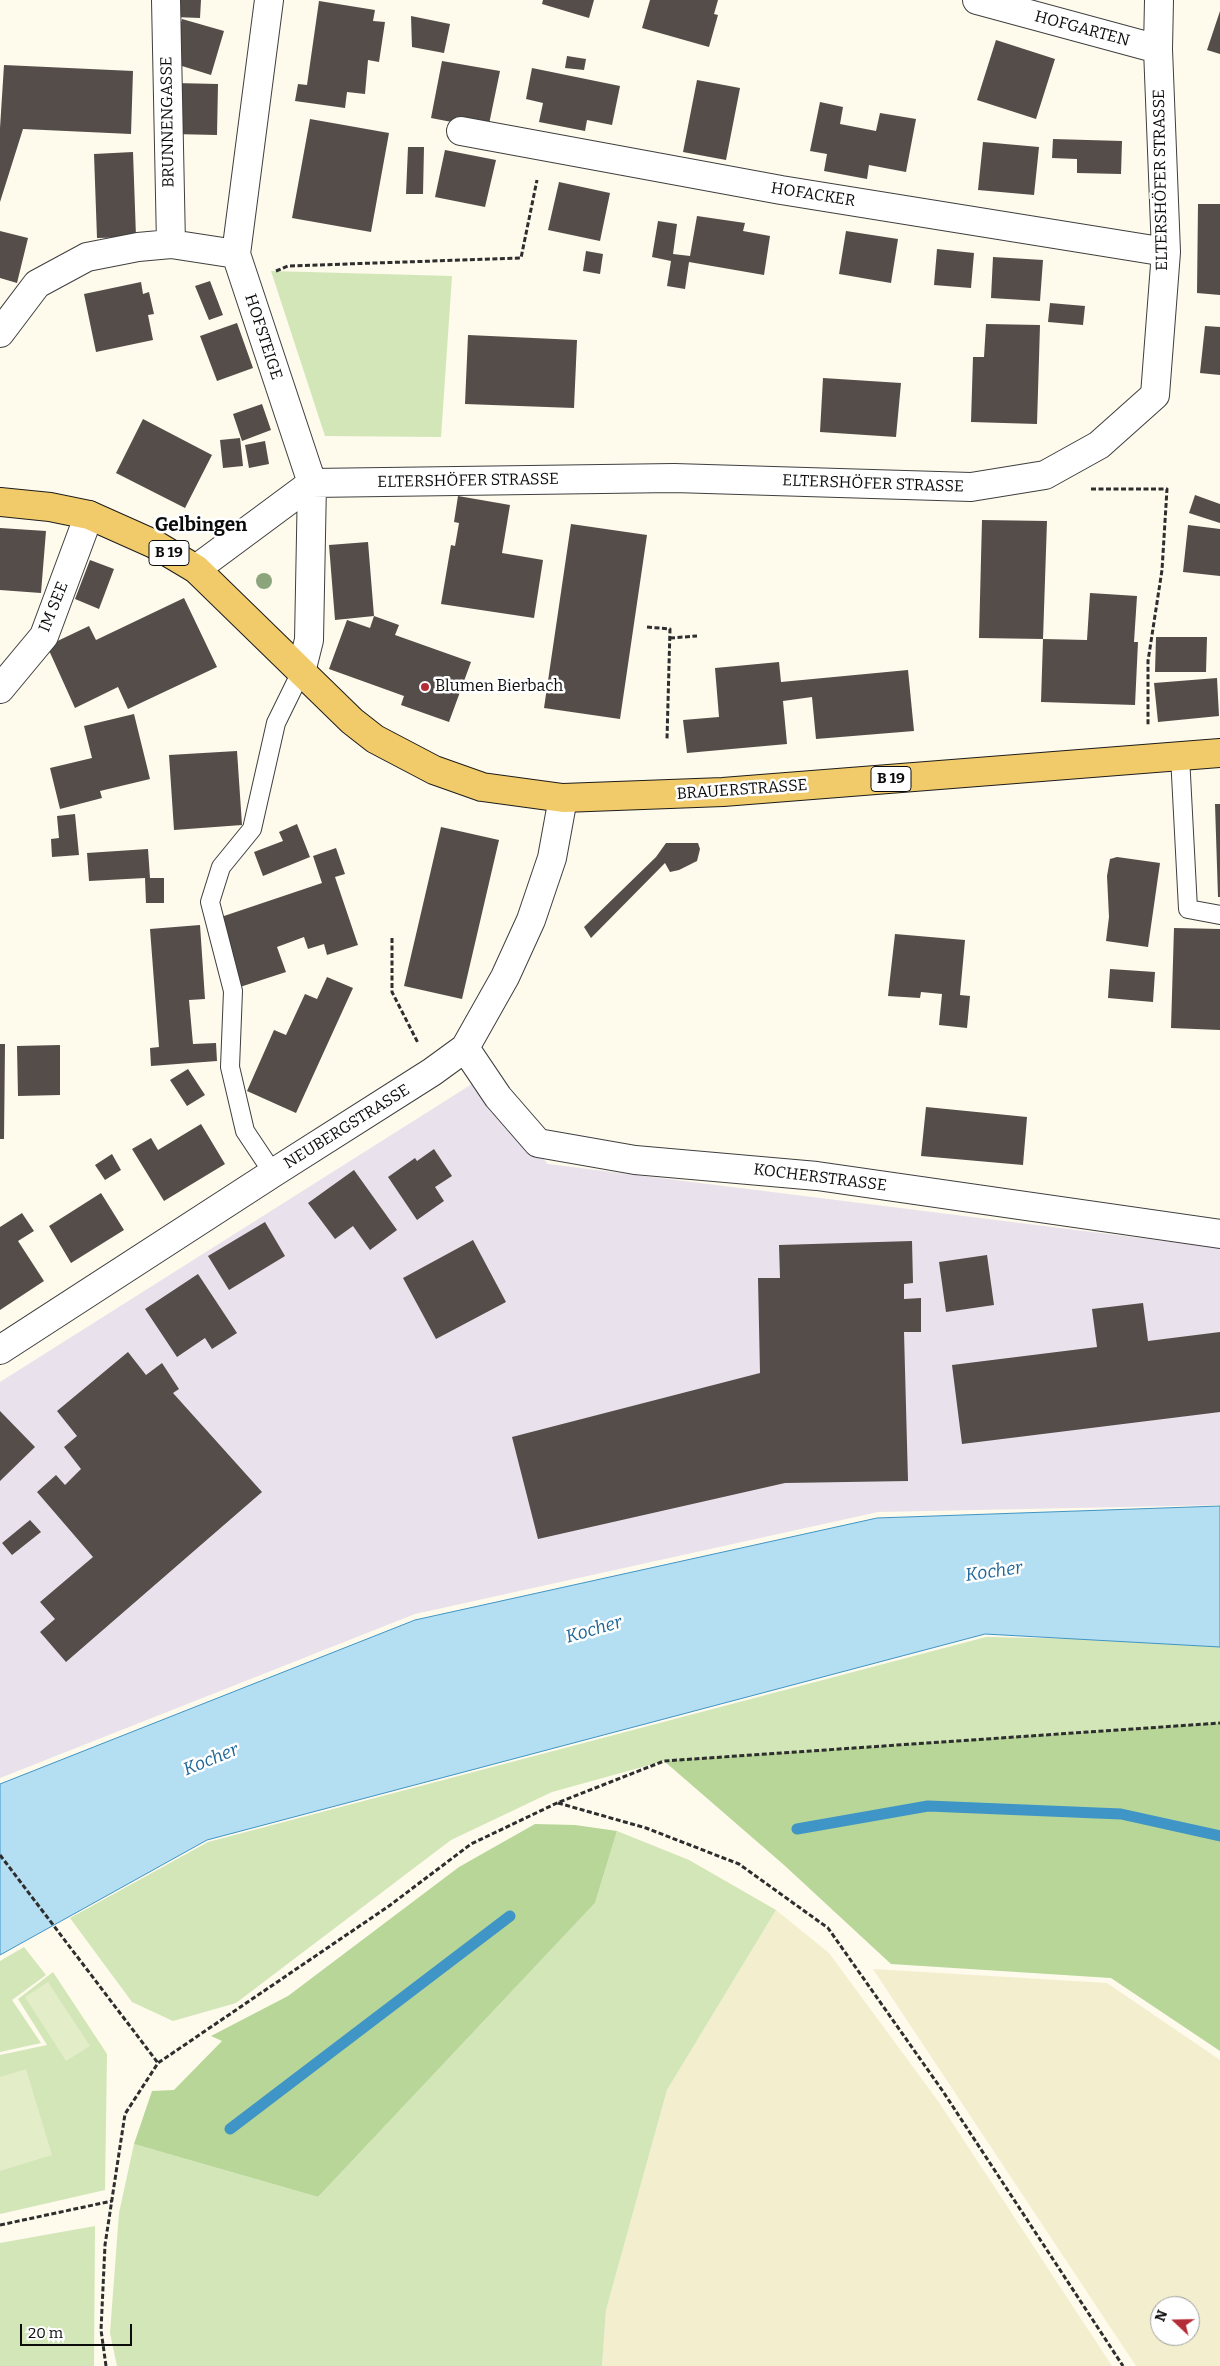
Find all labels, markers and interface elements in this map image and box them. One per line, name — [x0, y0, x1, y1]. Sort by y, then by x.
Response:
street label: HOFGARTEN — [1032, 7, 1132, 51]
street label: BRUNNENGASSE — [157, 56, 179, 188]
street label: ELTERSHÖFER STRASSE — [1150, 89, 1172, 271]
street label: HOFACKER — [769, 179, 857, 211]
street label: HOFSTEIGE — [240, 292, 286, 382]
street label: ELTERSHÖFER STRASSE — [377, 470, 559, 492]
street label: ELTERSHÖFER STRASSE — [782, 471, 964, 497]
district label: Gelbingen — [155, 515, 247, 537]
road number: B 19 — [149, 540, 189, 566]
street label: IM SEE — [35, 579, 73, 635]
place label: Blumen Bierbach — [435, 677, 563, 697]
marker: Blumen Bierbach — [419, 681, 431, 693]
road number: B 19 — [871, 766, 911, 792]
street label: BRAUERSTRASSE — [676, 776, 808, 804]
street label: NEUBERGSTRASSE — [281, 1081, 413, 1173]
street label: KOCHERSTRASSE — [752, 1160, 888, 1196]
water label: Kocher — [964, 1557, 1024, 1587]
water label: Kocher — [563, 1612, 625, 1648]
water label: Kocher — [180, 1739, 242, 1781]
north arrow — [1150, 2296, 1200, 2346]
text: N — [1152, 2308, 1171, 2324]
scale bar — [22, 2314, 135, 2346]
text: 20 m — [28, 2324, 63, 2342]

